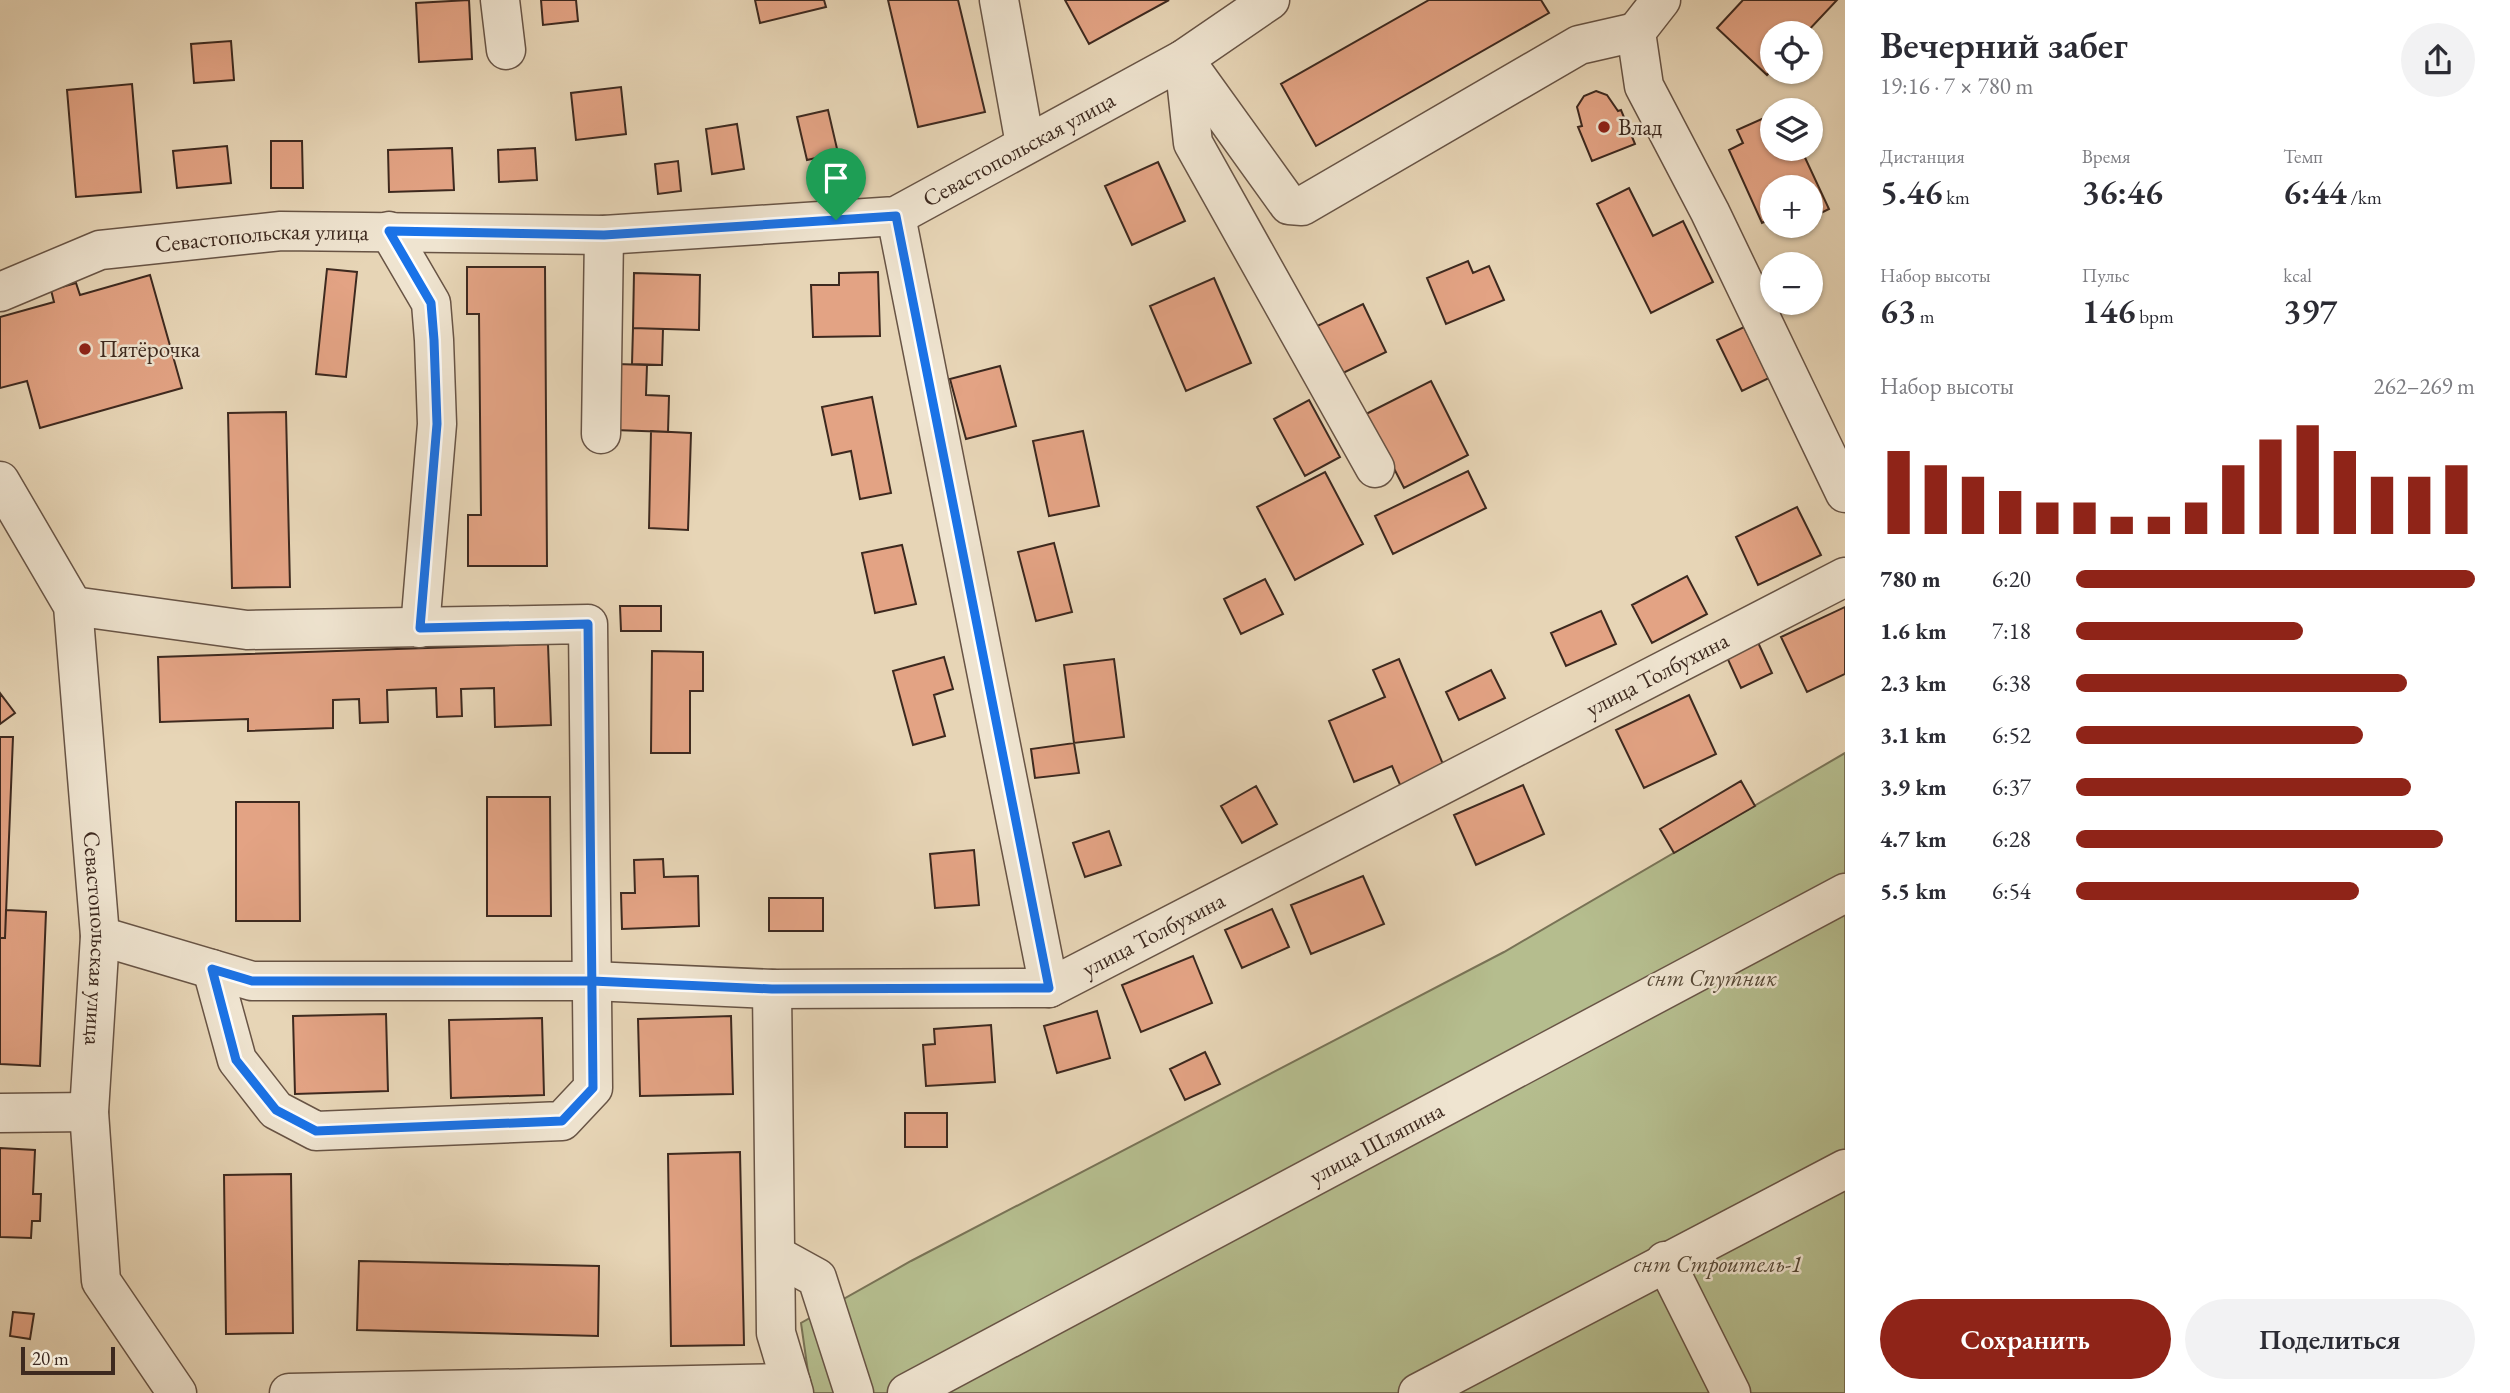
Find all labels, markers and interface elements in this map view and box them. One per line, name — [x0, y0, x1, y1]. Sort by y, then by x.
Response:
text: Вечерний забег — [1880, 20, 2128, 69]
map controls — [1760, 21, 1823, 315]
button: locate — [1760, 21, 1823, 84]
button: share — [2401, 23, 2475, 97]
text: 19:16 · 7 × 780 m — [1880, 71, 2033, 101]
street label: Севастопольская улица — [917, 84, 1121, 214]
button: layers — [1760, 98, 1823, 161]
place label: Влад — [1618, 112, 1663, 142]
marker: Влад — [1596, 119, 1612, 135]
text: Дистанция — [1880, 144, 1965, 169]
text: Время — [2082, 144, 2130, 169]
text: Темп — [2283, 144, 2323, 169]
pin — [806, 148, 866, 220]
icon: arrive — [817, 159, 855, 197]
text: 5.46 — [1880, 169, 1942, 214]
text: 36:46 — [2082, 169, 2163, 214]
text: 6:44 — [2283, 169, 2347, 214]
button: + — [1760, 175, 1823, 238]
text: km — [1942, 185, 1970, 210]
text: /km — [2347, 185, 2382, 210]
street label: Севастопольская улица — [153, 216, 370, 259]
button: − — [1760, 252, 1823, 315]
text: Набор высоты — [1880, 263, 1991, 288]
text: Пульс — [2082, 263, 2130, 288]
text: kcal — [2283, 263, 2312, 288]
text: 63 — [1880, 288, 1916, 333]
text: 146 — [2082, 288, 2136, 333]
text: 397 — [2283, 288, 2337, 333]
text: m — [1916, 304, 1935, 329]
text: bpm — [2136, 304, 2174, 329]
place label: Пятёрочка — [99, 334, 201, 364]
marker: Пятёрочка — [77, 341, 93, 357]
text: Набор высоты — [1880, 371, 2014, 401]
text: 262–269 m — [2374, 371, 2475, 401]
text: 780 m — [1880, 564, 1941, 594]
text: 6:20 — [1992, 564, 2031, 594]
text: 1.6 km — [1880, 616, 1947, 646]
text: 7:18 — [1992, 616, 2031, 646]
street label: улица Толбухина — [1580, 624, 1734, 723]
text: 2.3 km — [1880, 668, 1947, 698]
text: 6:38 — [1992, 668, 2031, 698]
text: 3.1 km — [1880, 720, 1947, 750]
text: 6:52 — [1992, 720, 2031, 750]
text: 3.9 km — [1880, 772, 1947, 802]
text: 6:37 — [1992, 772, 2031, 802]
text: 4.7 km — [1880, 824, 1947, 854]
text: 6:28 — [1992, 824, 2031, 854]
street label: Севастопольская улица — [76, 830, 115, 1047]
text: 5.5 km — [1880, 876, 1947, 906]
text: 6:54 — [1992, 876, 2031, 906]
street label: улица Толбухина — [1077, 885, 1231, 983]
park label: снт Спутник — [1647, 963, 1778, 993]
street label: улица Шляпина — [1304, 1094, 1450, 1191]
park label: снт Строитель-1 — [1634, 1249, 1802, 1279]
button: Сохранить — [1880, 1299, 2171, 1379]
button: Поделиться — [2185, 1299, 2475, 1379]
scale bar — [21, 1344, 116, 1376]
text: 20 m — [32, 1346, 69, 1371]

